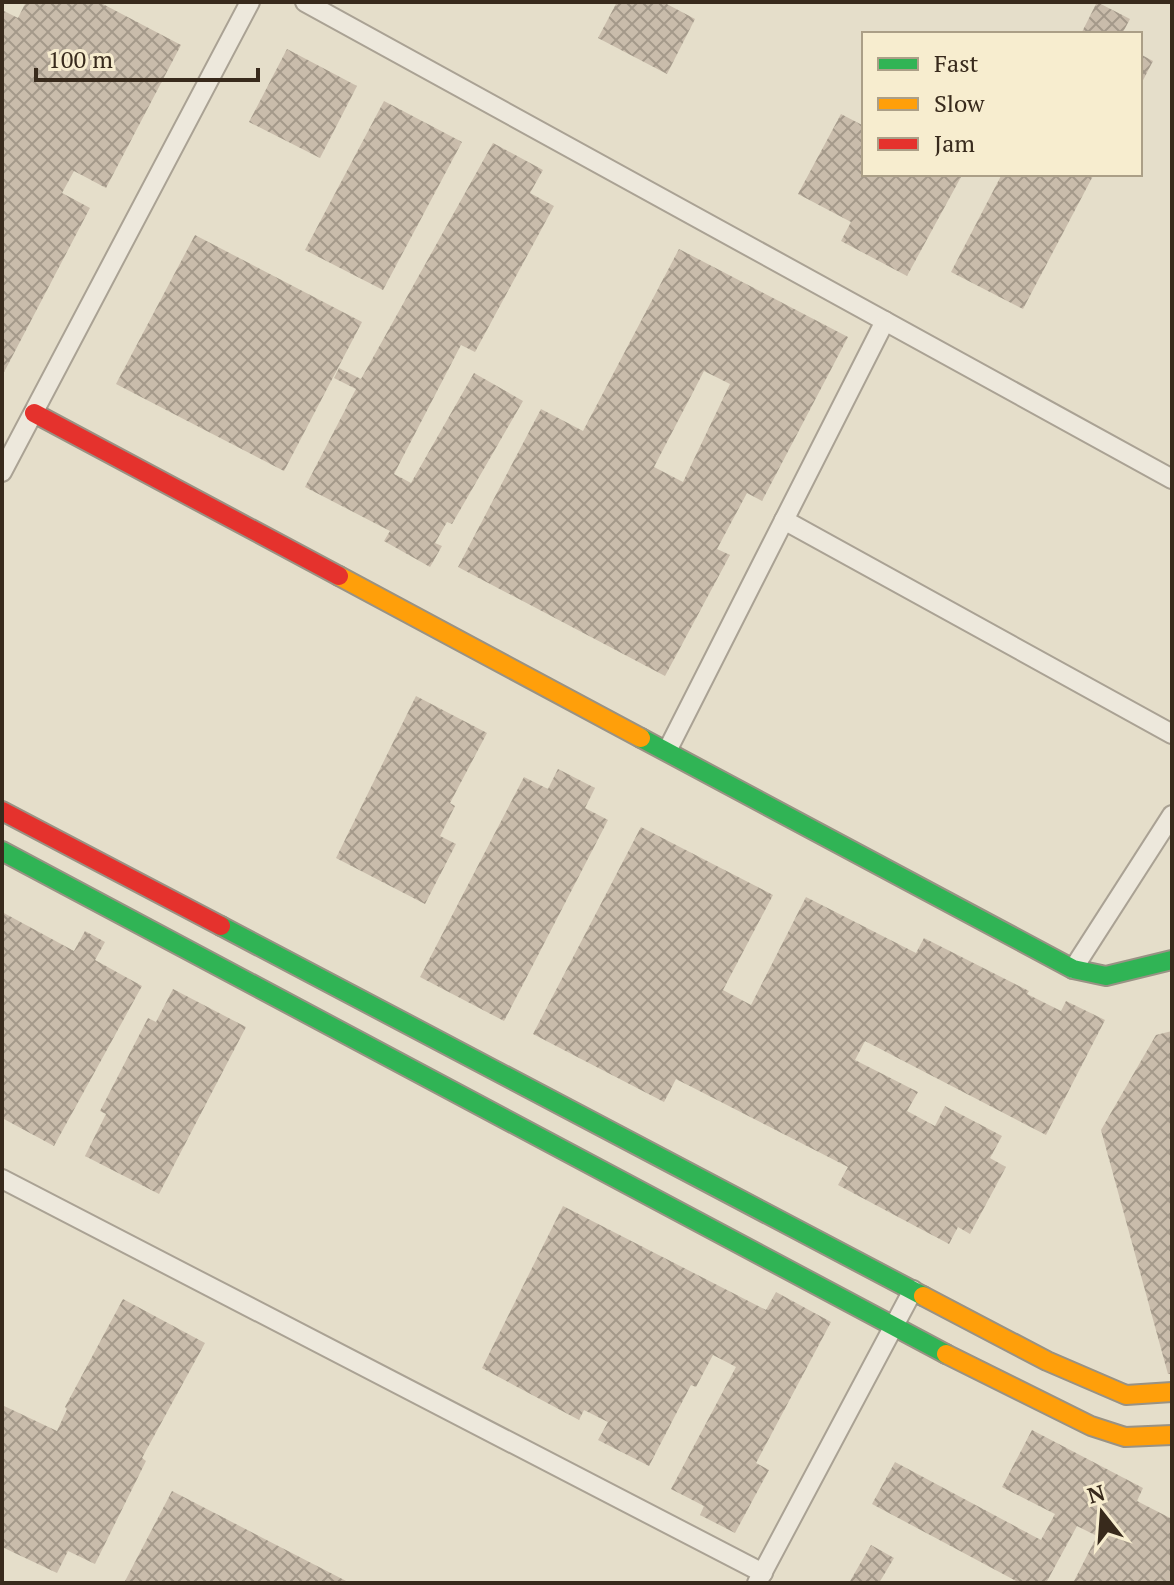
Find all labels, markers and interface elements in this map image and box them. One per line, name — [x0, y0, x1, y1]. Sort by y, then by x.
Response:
scale bar — [36, 32, 258, 82]
legend — [862, 32, 1142, 176]
text: 100 m — [48, 43, 113, 75]
text: Fast — [934, 47, 979, 79]
text: Slow — [934, 87, 985, 119]
text: Jam — [934, 127, 975, 159]
north arrow — [1062, 1473, 1142, 1553]
text: N — [1084, 1477, 1109, 1510]

